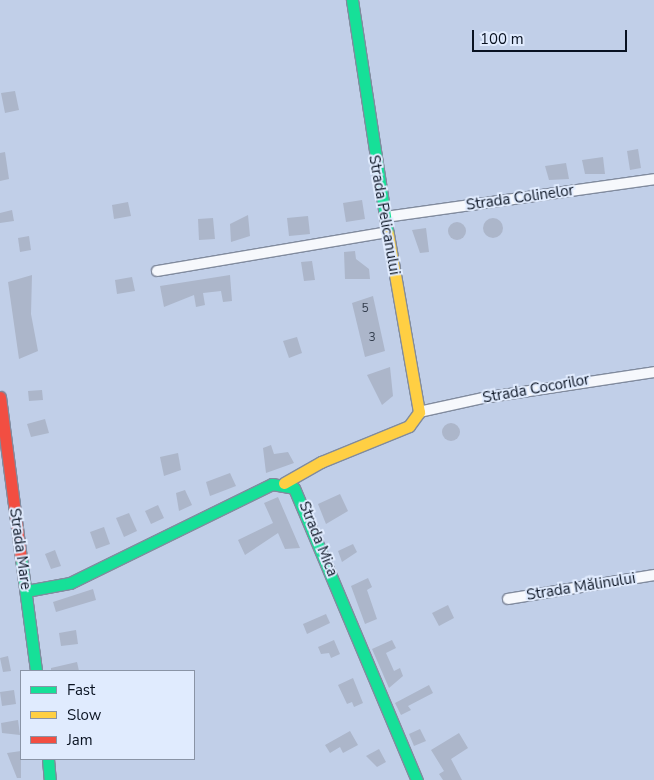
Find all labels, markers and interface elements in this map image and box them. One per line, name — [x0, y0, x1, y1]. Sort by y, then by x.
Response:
scale bar — [474, 20, 629, 52]
text: 100 m — [480, 29, 524, 49]
street label: Strada Pelicanului — [365, 154, 403, 276]
street label: Strada Colinelor — [465, 182, 575, 214]
house number: 5 — [361, 302, 369, 316]
house number: 3 — [368, 331, 376, 345]
street label: Strada Cocorilor — [481, 371, 591, 407]
street label: Strada Mica — [295, 499, 341, 579]
street label: Strada Mare — [5, 507, 35, 591]
street label: Strada Mălinului — [525, 569, 637, 605]
legend — [20, 670, 195, 760]
text: Fast — [67, 680, 95, 700]
text: Slow — [67, 705, 101, 725]
text: Jam — [67, 730, 93, 750]

